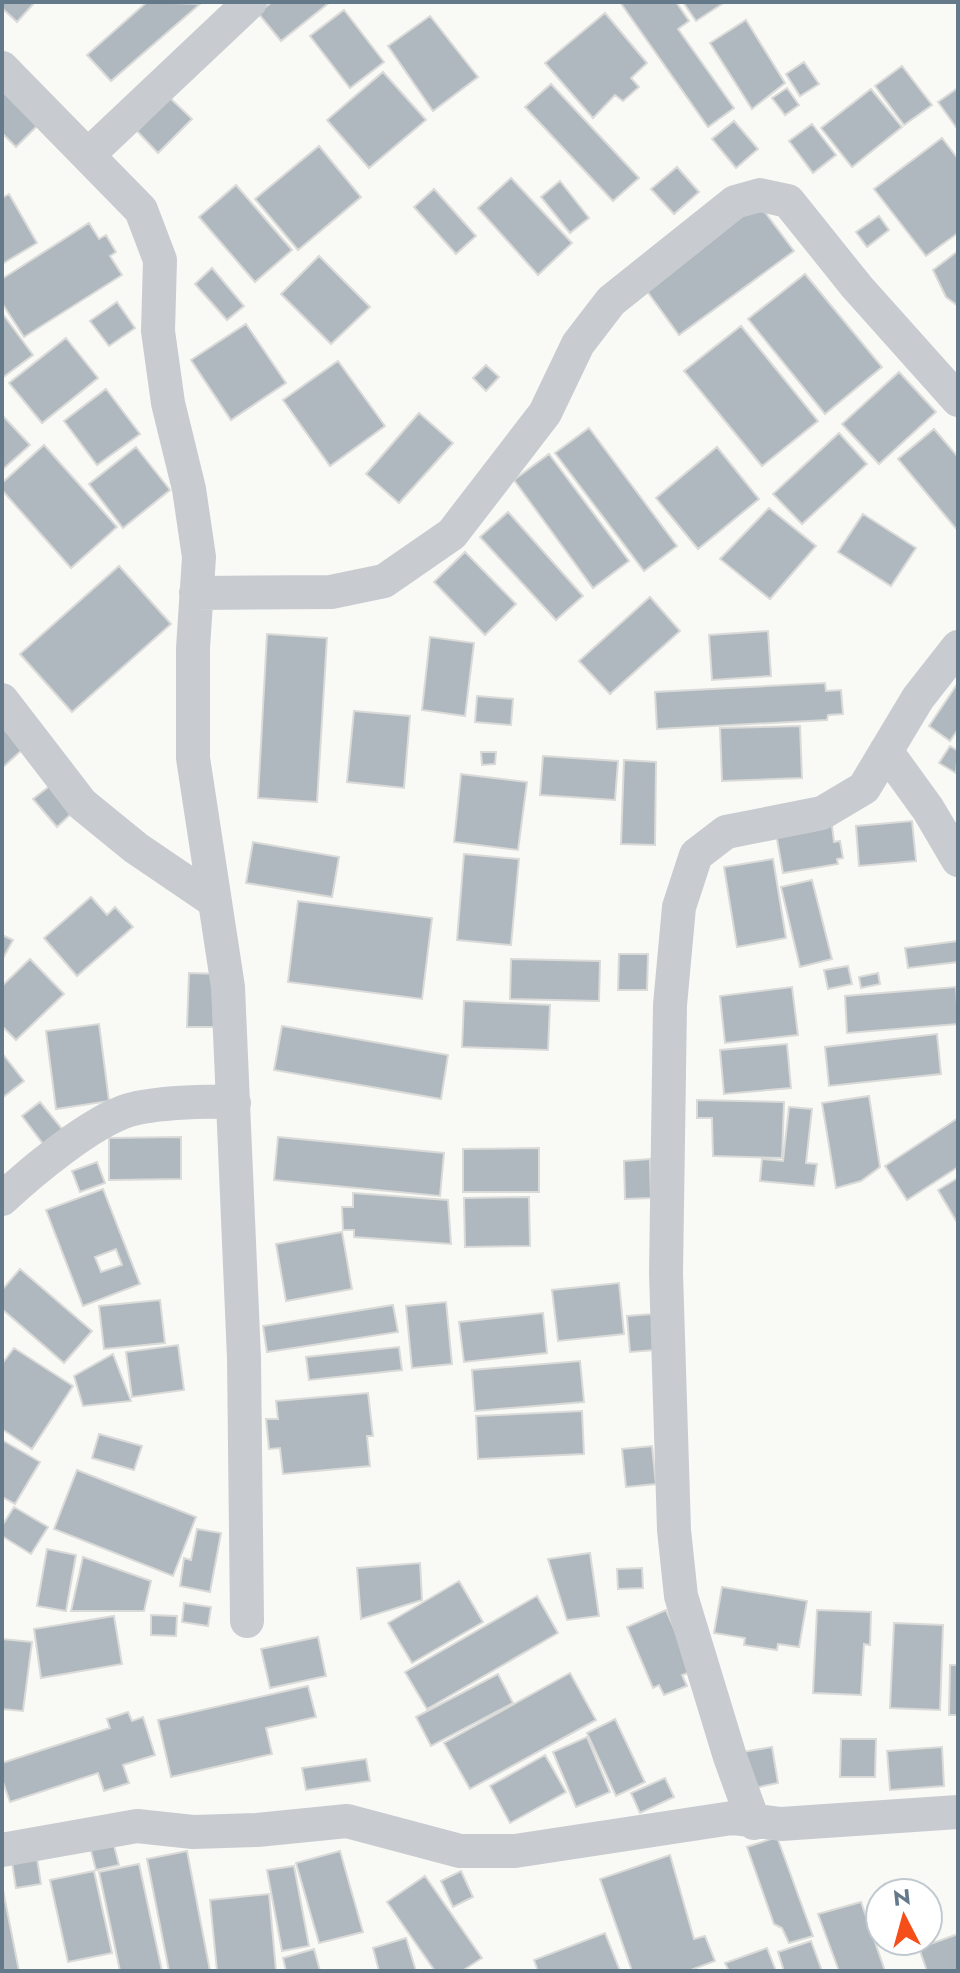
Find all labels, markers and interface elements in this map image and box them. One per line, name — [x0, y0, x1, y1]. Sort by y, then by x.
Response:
north arrow — [864, 1877, 944, 1957]
text: N — [892, 1880, 912, 1914]

